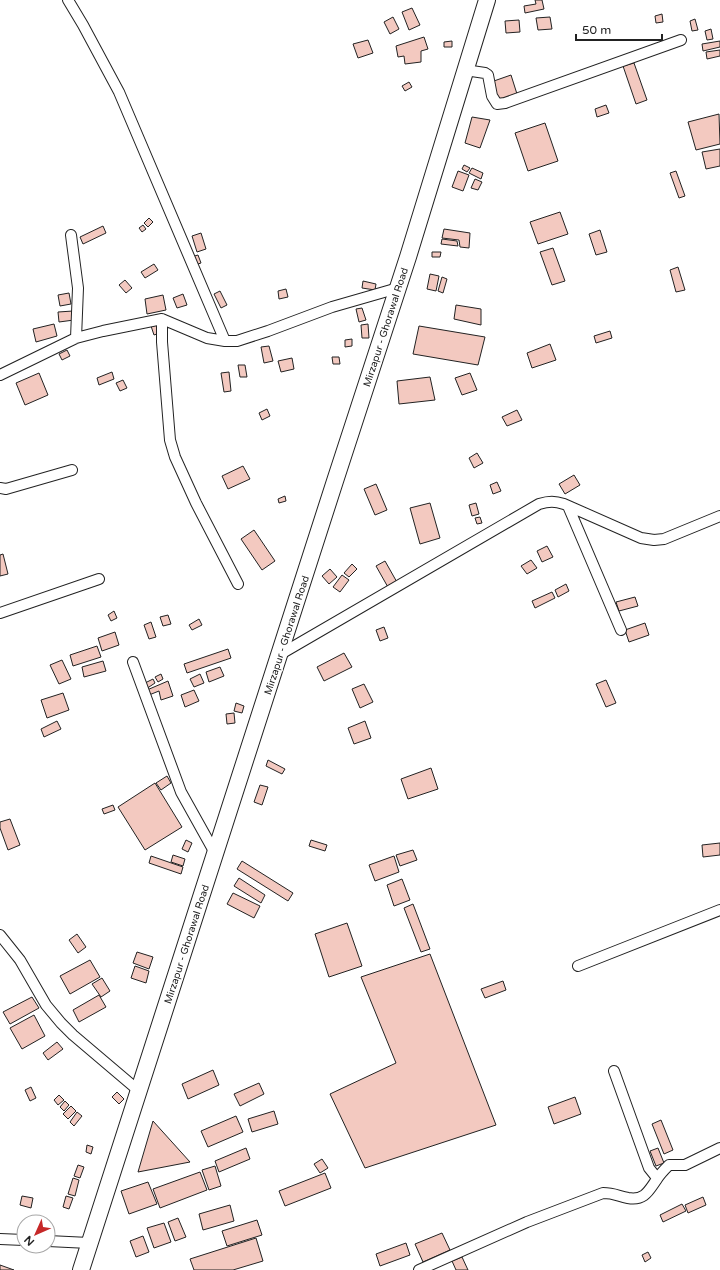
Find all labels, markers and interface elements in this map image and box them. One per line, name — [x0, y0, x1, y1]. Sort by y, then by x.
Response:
scale bar — [576, 16, 662, 42]
text: 50 m — [582, 23, 611, 37]
street label: Mirzapur - Ghorawal Road — [361, 266, 411, 389]
street label: Mirzapur - Ghorawal Road — [262, 574, 312, 697]
street label: Mirzapur - Ghorawal Road — [162, 883, 212, 1006]
north arrow — [16, 1214, 56, 1254]
text: N — [22, 1233, 37, 1248]

